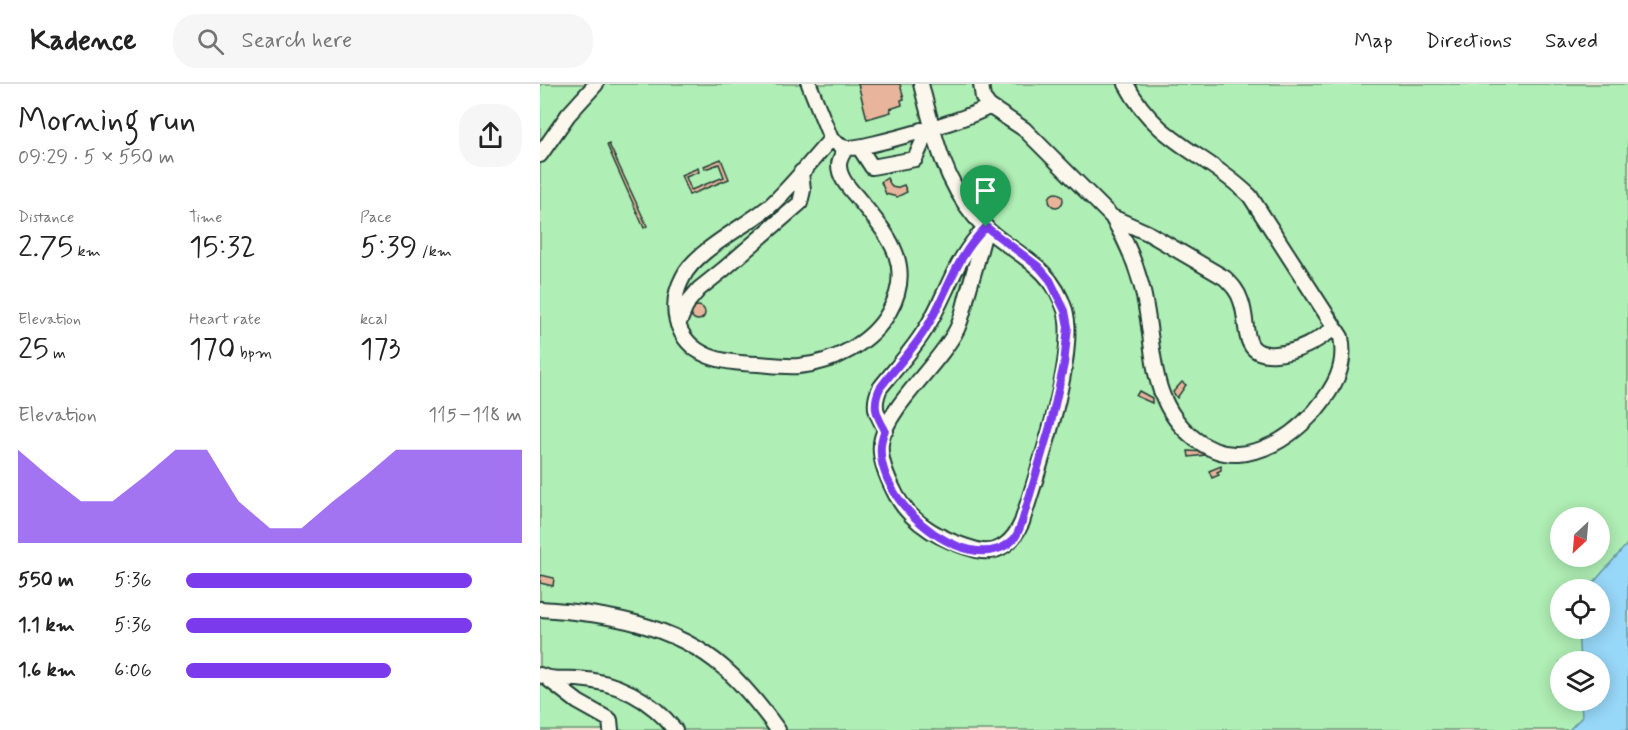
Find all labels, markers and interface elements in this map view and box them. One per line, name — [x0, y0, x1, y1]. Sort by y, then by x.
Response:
search box — [173, 14, 593, 68]
text: Kadence — [30, 23, 137, 60]
icon: search — [194, 25, 227, 58]
text: Search here — [242, 27, 352, 55]
text: Map — [1354, 27, 1393, 55]
text: Directions — [1426, 27, 1512, 55]
text: Saved — [1545, 27, 1598, 55]
text: Morning run — [18, 99, 196, 143]
button: share — [459, 104, 522, 167]
text: 09:29 · 5 × 550 m — [18, 144, 175, 171]
pin — [960, 165, 1011, 227]
icon: arrive — [969, 174, 1002, 207]
text: Distance — [18, 207, 74, 228]
text: Time — [189, 207, 223, 228]
text: Pace — [360, 207, 392, 228]
text: 2.75 — [18, 228, 73, 267]
text: 15:32 — [189, 228, 256, 267]
text: 5:39 — [360, 228, 417, 267]
text: km — [73, 241, 101, 262]
text: /km — [417, 241, 452, 262]
text: Elevation — [18, 309, 81, 330]
text: Heart rate — [189, 309, 261, 330]
text: kcal — [360, 309, 387, 330]
text: 25 — [18, 330, 49, 369]
text: 170 — [189, 330, 236, 369]
text: 173 — [360, 330, 401, 369]
text: m — [49, 343, 66, 364]
text: bpm — [236, 343, 272, 364]
text: Elevation — [18, 402, 97, 429]
text: 115–118 m — [428, 402, 522, 429]
north arrow — [1550, 507, 1610, 567]
map controls — [1550, 507, 1610, 711]
text: 550 m — [18, 567, 74, 594]
text: 5:36 — [114, 567, 151, 594]
button: locate — [1550, 579, 1610, 639]
text: 1.1 km — [18, 612, 75, 639]
text: 5:36 — [114, 612, 151, 639]
button: layers — [1550, 651, 1610, 711]
text: 1.6 km — [18, 657, 76, 684]
text: 6:06 — [114, 657, 152, 684]

